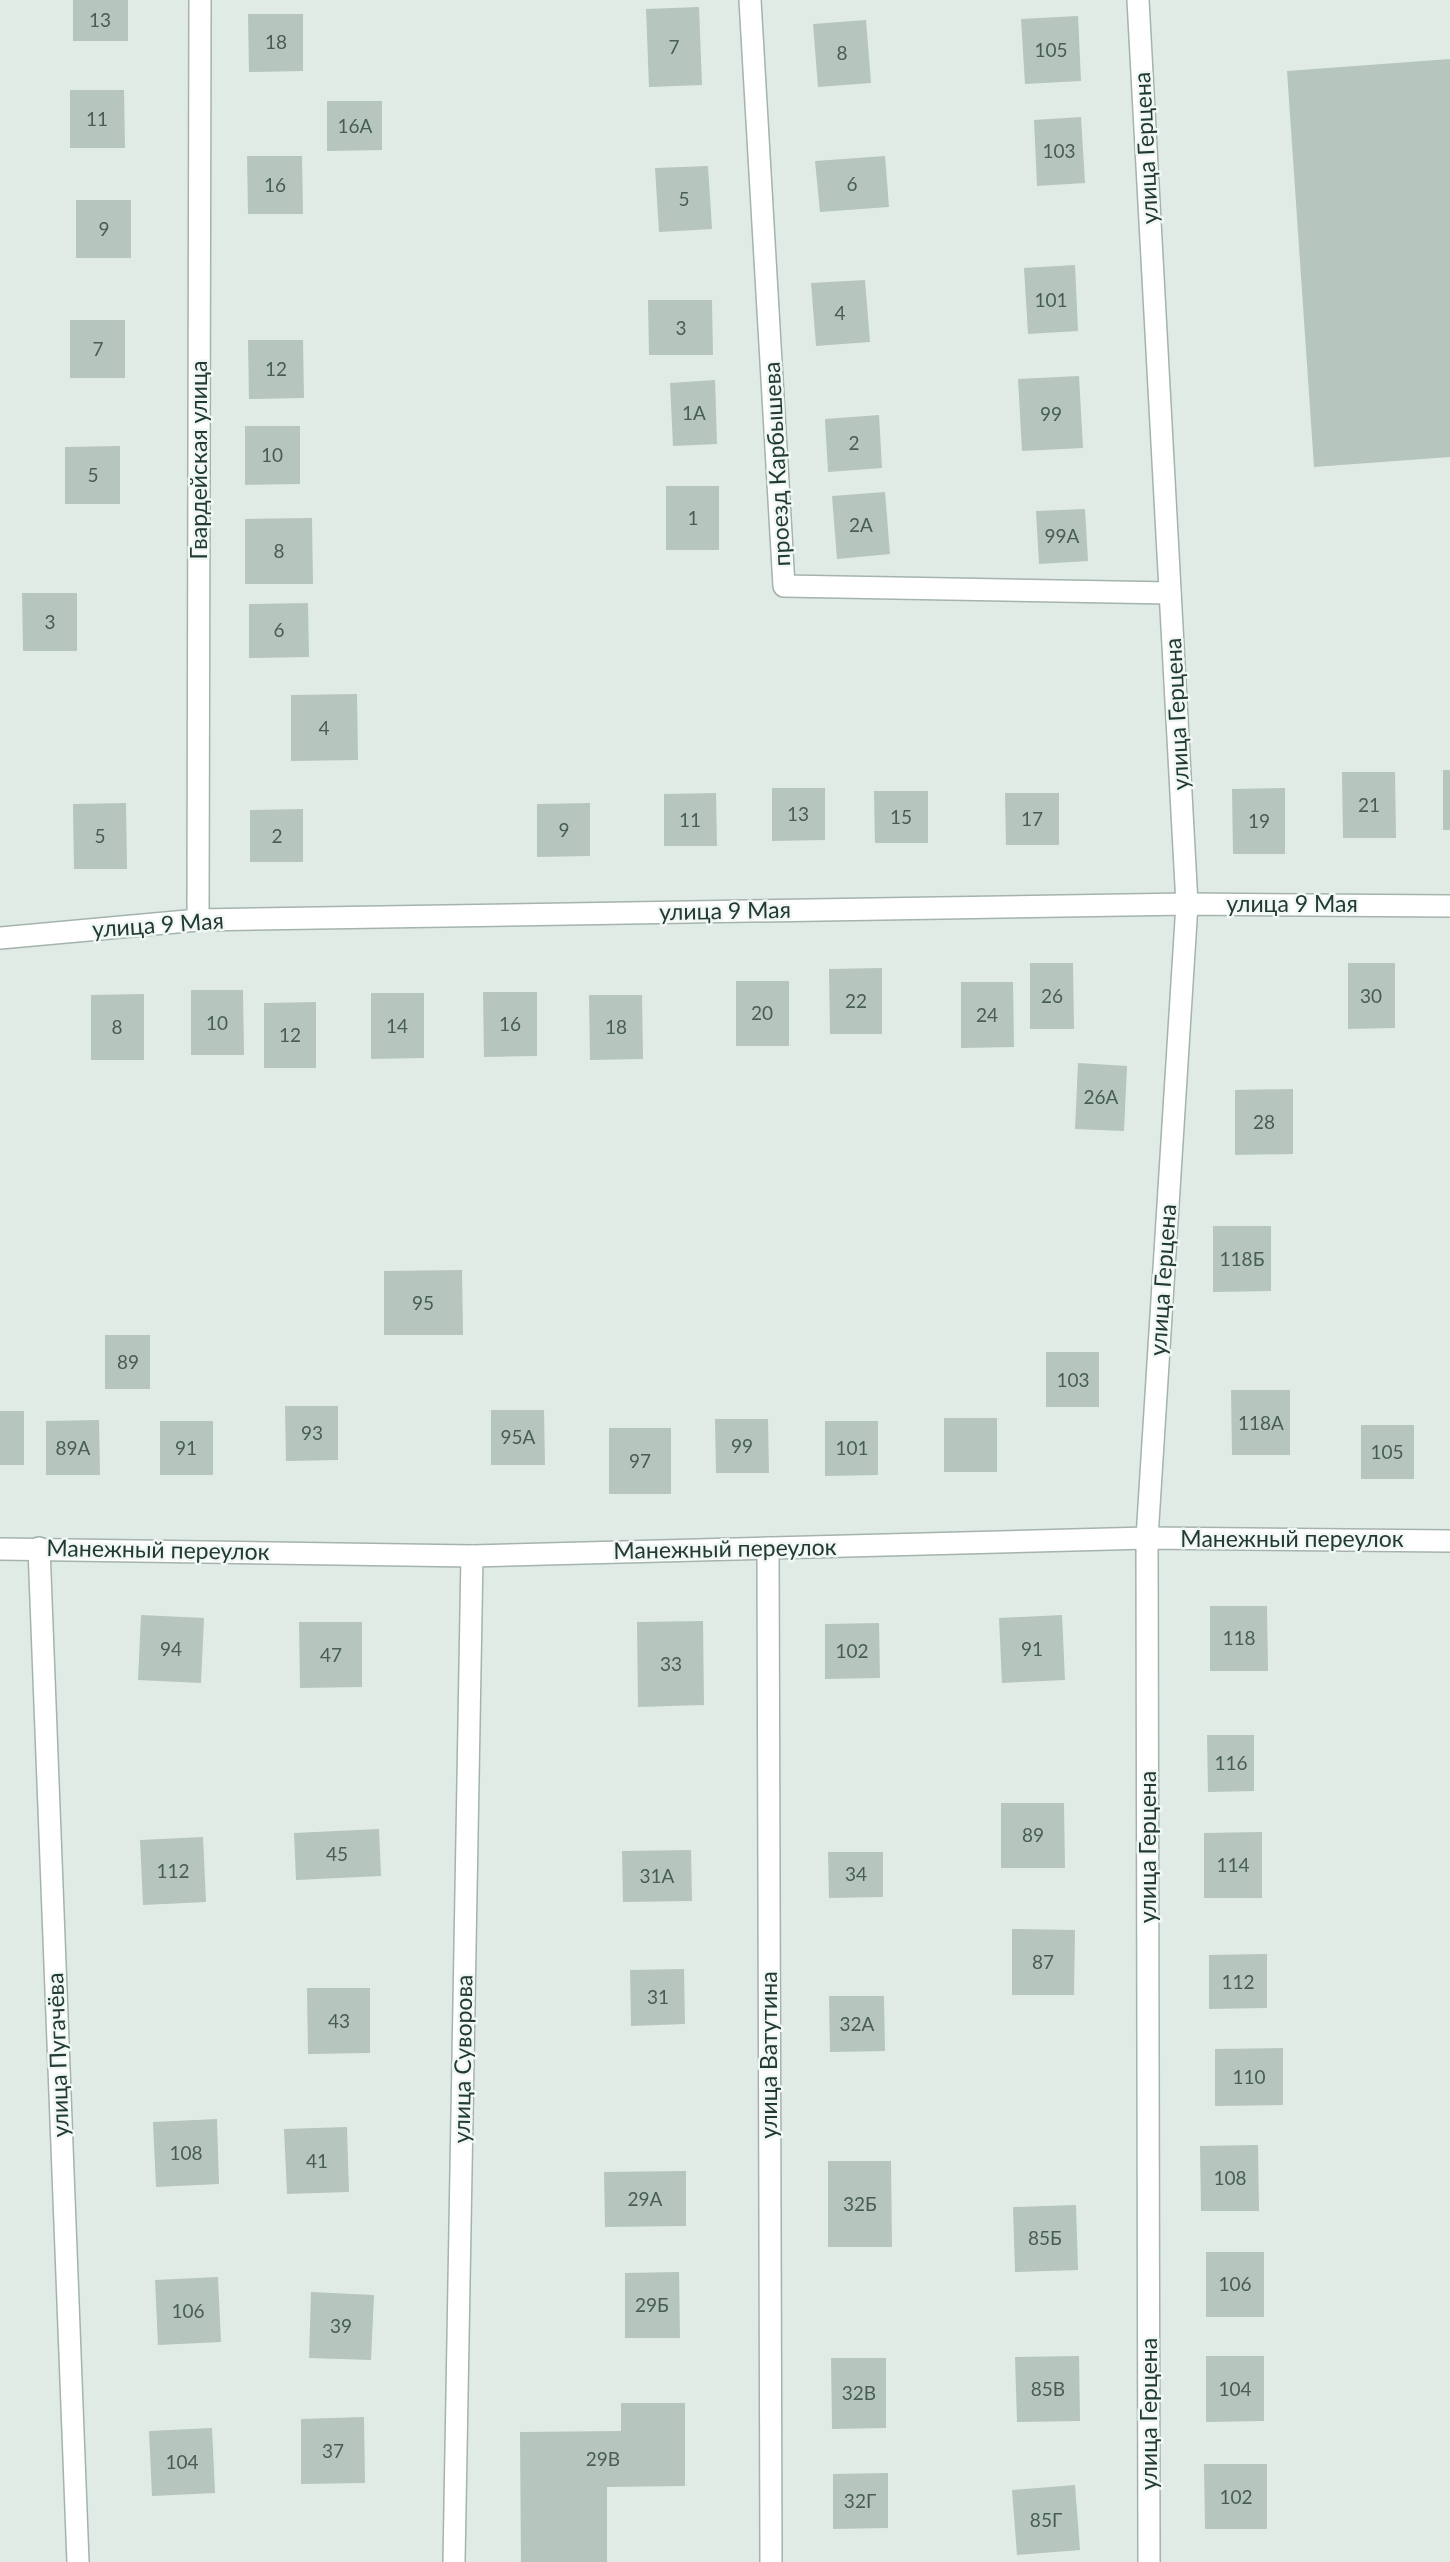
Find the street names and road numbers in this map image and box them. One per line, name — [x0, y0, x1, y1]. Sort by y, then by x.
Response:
street label: улица Герцена — [1127, 71, 1163, 225]
street label: Гвардейская улица — [184, 361, 212, 559]
street label: проезд Карбышева — [757, 361, 795, 567]
street label: улица Герцена — [1158, 637, 1194, 791]
street label: улица 9 Мая — [1226, 889, 1358, 917]
street label: улица 9 Мая — [659, 895, 791, 925]
street label: улица 9 Мая — [91, 905, 225, 943]
street label: улица Герцена — [1143, 1203, 1181, 1357]
street label: Манежный переулок — [1180, 1524, 1404, 1552]
street label: Манежный переулок — [613, 1532, 837, 1564]
street label: Манежный переулок — [46, 1533, 270, 1565]
street label: улица Герцена — [1133, 1771, 1161, 1923]
street label: улица Ватутина — [754, 1971, 782, 2139]
street label: улица Пугачёва — [40, 1972, 74, 2138]
street label: улица Суворова — [447, 1974, 477, 2144]
street label: улица Герцена — [1134, 2338, 1162, 2490]

